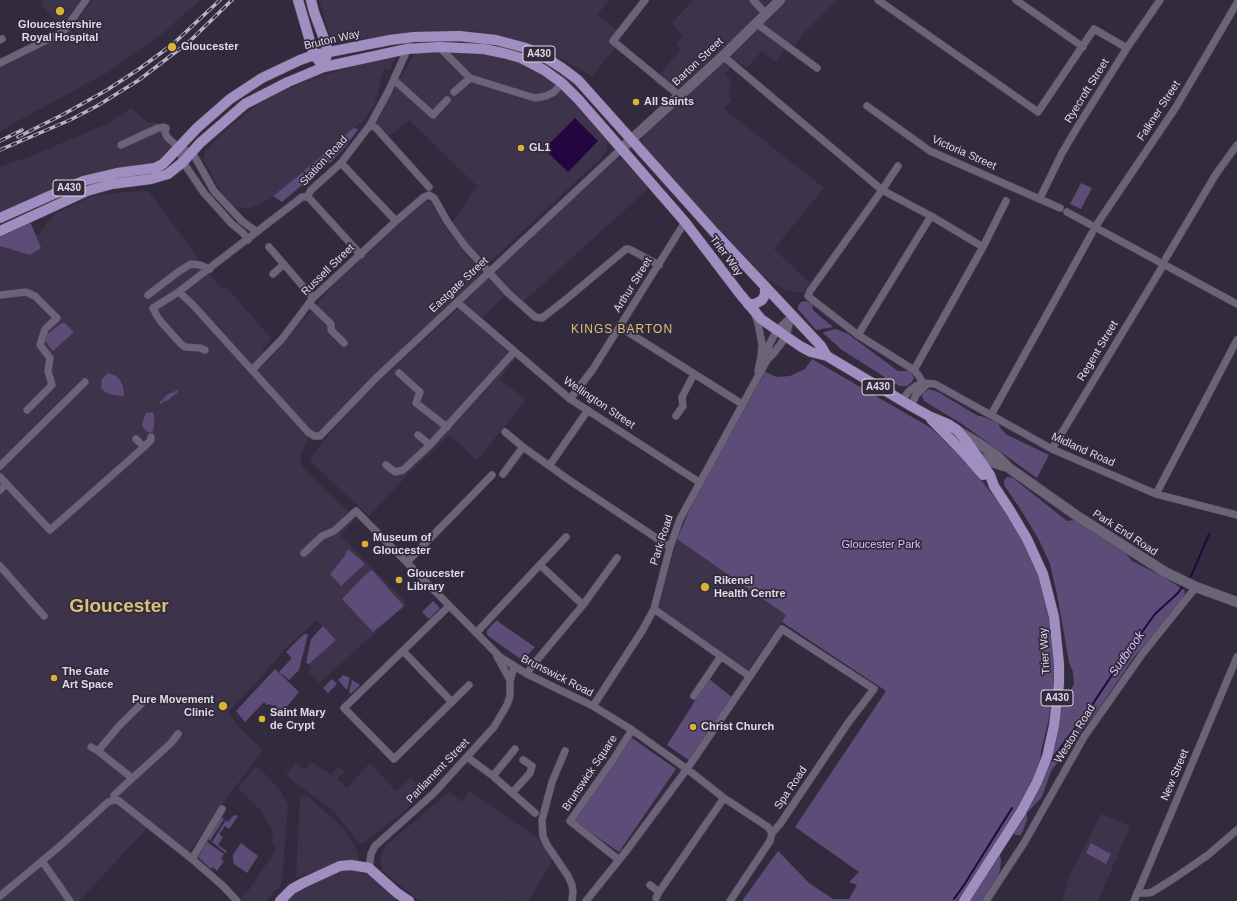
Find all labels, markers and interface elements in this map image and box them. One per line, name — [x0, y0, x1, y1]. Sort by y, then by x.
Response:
marker: Gloucestershire Royal Hospital — [54, 5, 66, 17]
place label: Gloucestershire Royal Hospital — [18, 18, 102, 44]
street label: Bruton Way — [303, 27, 361, 53]
street label: Barton Street — [670, 35, 726, 89]
place label: Gloucester — [181, 40, 238, 54]
marker: Gloucester — [166, 41, 178, 53]
road number: A430 — [523, 46, 555, 62]
street label: Ryecroft Street — [1062, 56, 1112, 126]
street label: Falkner Street — [1135, 78, 1183, 144]
place label: All Saints — [644, 95, 694, 109]
marker: All Saints — [631, 97, 641, 107]
street label: Station Road — [297, 133, 351, 189]
street label: Victoria Street — [930, 133, 998, 173]
place label: GL1 — [529, 141, 550, 155]
marker: GL1 — [516, 143, 526, 153]
road number: A430 — [53, 180, 85, 196]
street label: Trier Way — [707, 233, 745, 279]
street label: Russell Street — [299, 241, 357, 299]
street label: Eastgate Street — [427, 254, 491, 316]
street label: Arthur Street — [611, 255, 655, 315]
street label: Regent Street — [1075, 319, 1121, 383]
district label: KINGS BARTON — [571, 323, 673, 337]
street label: Wellington Street — [561, 374, 637, 432]
road number: A430 — [862, 379, 894, 395]
street label: Midland Road — [1049, 430, 1117, 470]
street label: Park End Road — [1090, 507, 1160, 559]
street label: Park Road — [648, 513, 676, 567]
place label: Museum of Gloucester — [373, 531, 431, 557]
park label: Gloucester Park — [842, 538, 920, 552]
marker: Museum of Gloucester — [360, 539, 370, 549]
place label: Gloucester Library — [407, 567, 464, 593]
place label: Rikenel Health Centre — [714, 574, 786, 600]
marker: Gloucester Library — [394, 575, 404, 585]
marker: Rikenel Health Centre — [699, 581, 711, 593]
district label: Gloucester — [69, 596, 169, 618]
street label: Trier Way — [1037, 627, 1053, 675]
water label: Sudbrook — [1106, 629, 1148, 679]
street label: Brunswick Road — [519, 652, 595, 700]
place label: The Gate Art Space — [62, 665, 113, 691]
marker: The Gate Art Space — [49, 673, 59, 683]
road number: A430 — [1041, 690, 1073, 706]
place label: Pure Movement Clinic — [132, 693, 214, 719]
marker: Pure Movement Clinic — [217, 700, 229, 712]
street label: Weston Road — [1052, 702, 1098, 766]
place label: Saint Mary de Crypt — [270, 706, 326, 732]
marker: Saint Mary de Crypt — [257, 714, 267, 724]
place label: Christ Church — [701, 720, 774, 734]
marker: Christ Church — [688, 722, 698, 732]
street label: Brunswick Square — [560, 733, 620, 813]
street label: Parliament Street — [404, 736, 472, 806]
street label: New Street — [1158, 747, 1192, 803]
street label: Spa Road — [772, 764, 810, 812]

